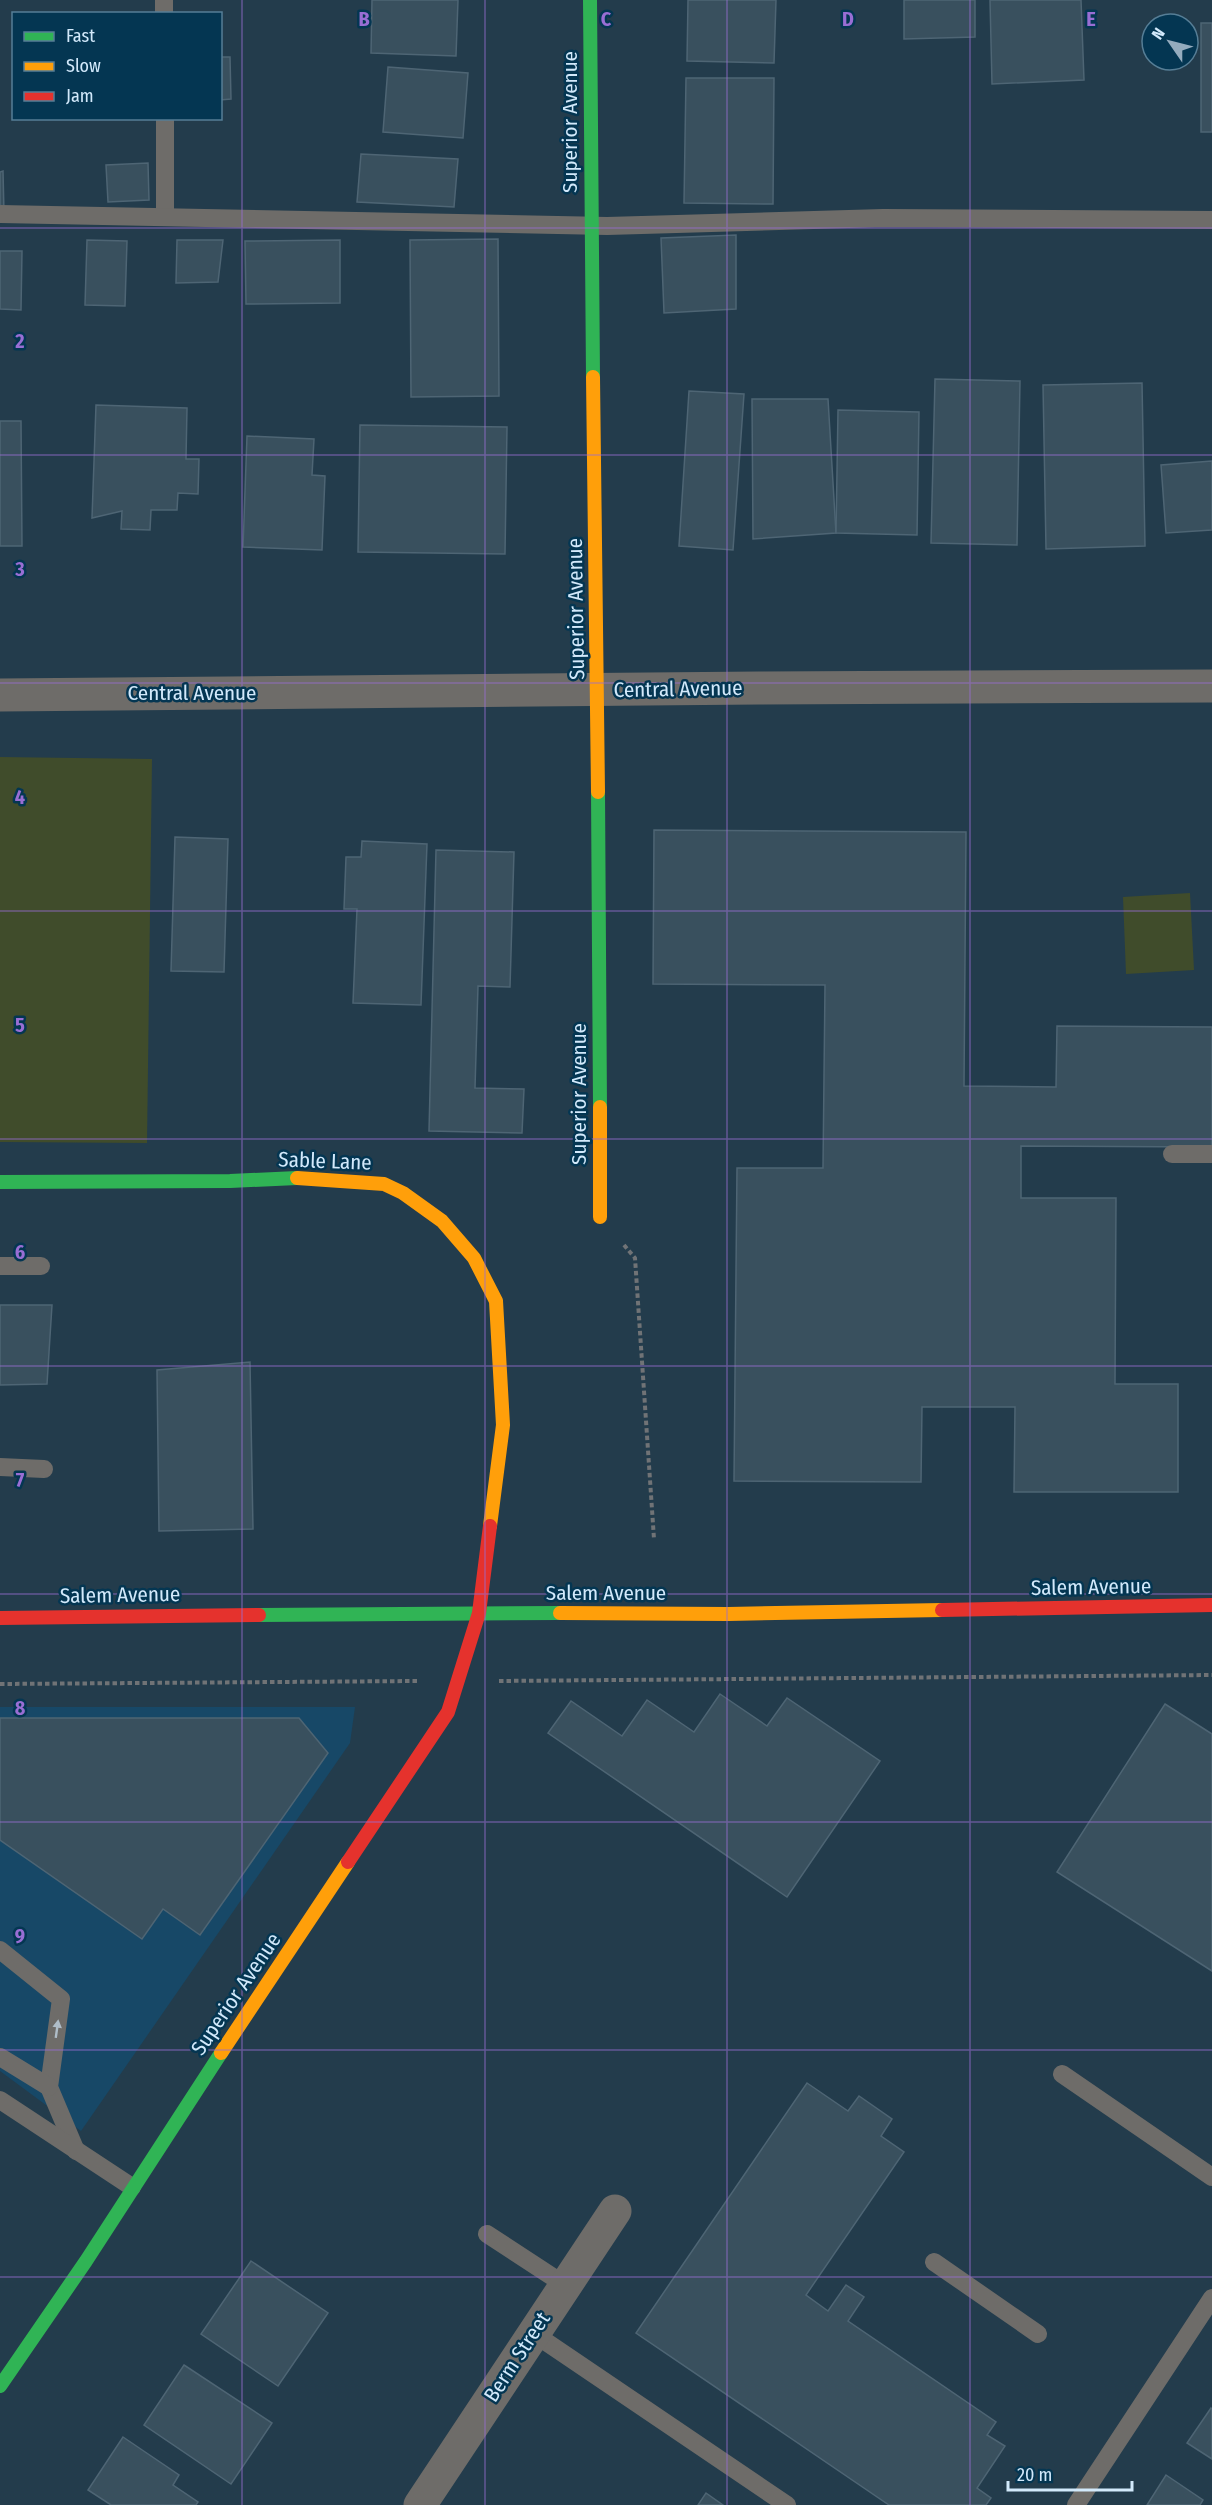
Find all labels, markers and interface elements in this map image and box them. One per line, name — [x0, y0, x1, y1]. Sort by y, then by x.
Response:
text: B — [358, 7, 370, 31]
text: C — [601, 7, 612, 31]
text: D — [842, 7, 854, 31]
text: E — [1086, 7, 1096, 31]
legend — [12, 12, 222, 120]
north arrow — [1140, 12, 1200, 72]
text: N — [1148, 24, 1169, 43]
text: Fast — [66, 25, 95, 47]
street label: Superior Avenue — [557, 51, 583, 193]
text: Slow — [66, 55, 101, 77]
text: Jam — [66, 85, 94, 107]
text: 2 — [14, 329, 25, 353]
street label: Superior Avenue — [562, 538, 590, 680]
text: 3 — [14, 557, 25, 581]
street label: Central Avenue — [613, 675, 743, 703]
street label: Central Avenue — [128, 680, 256, 706]
text: 4 — [15, 785, 25, 809]
text: 5 — [15, 1013, 25, 1037]
street label: Superior Avenue — [566, 1023, 592, 1165]
street label: Sable Lane — [278, 1146, 372, 1176]
text: 6 — [15, 1240, 25, 1264]
text: 7 — [16, 1468, 25, 1492]
street label: Salem Avenue — [1031, 1573, 1151, 1601]
street label: Salem Avenue — [546, 1580, 666, 1606]
street label: Salem Avenue — [60, 1581, 180, 1609]
text: 8 — [15, 1696, 26, 1720]
text: 9 — [15, 1924, 25, 1948]
street label: Superior Avenue — [186, 1928, 286, 2060]
one-way arrow — [52, 2019, 62, 2038]
street label: Berm Street — [478, 2307, 556, 2407]
scale bar — [1008, 2454, 1132, 2492]
text: 20 m — [1017, 2464, 1052, 2486]

